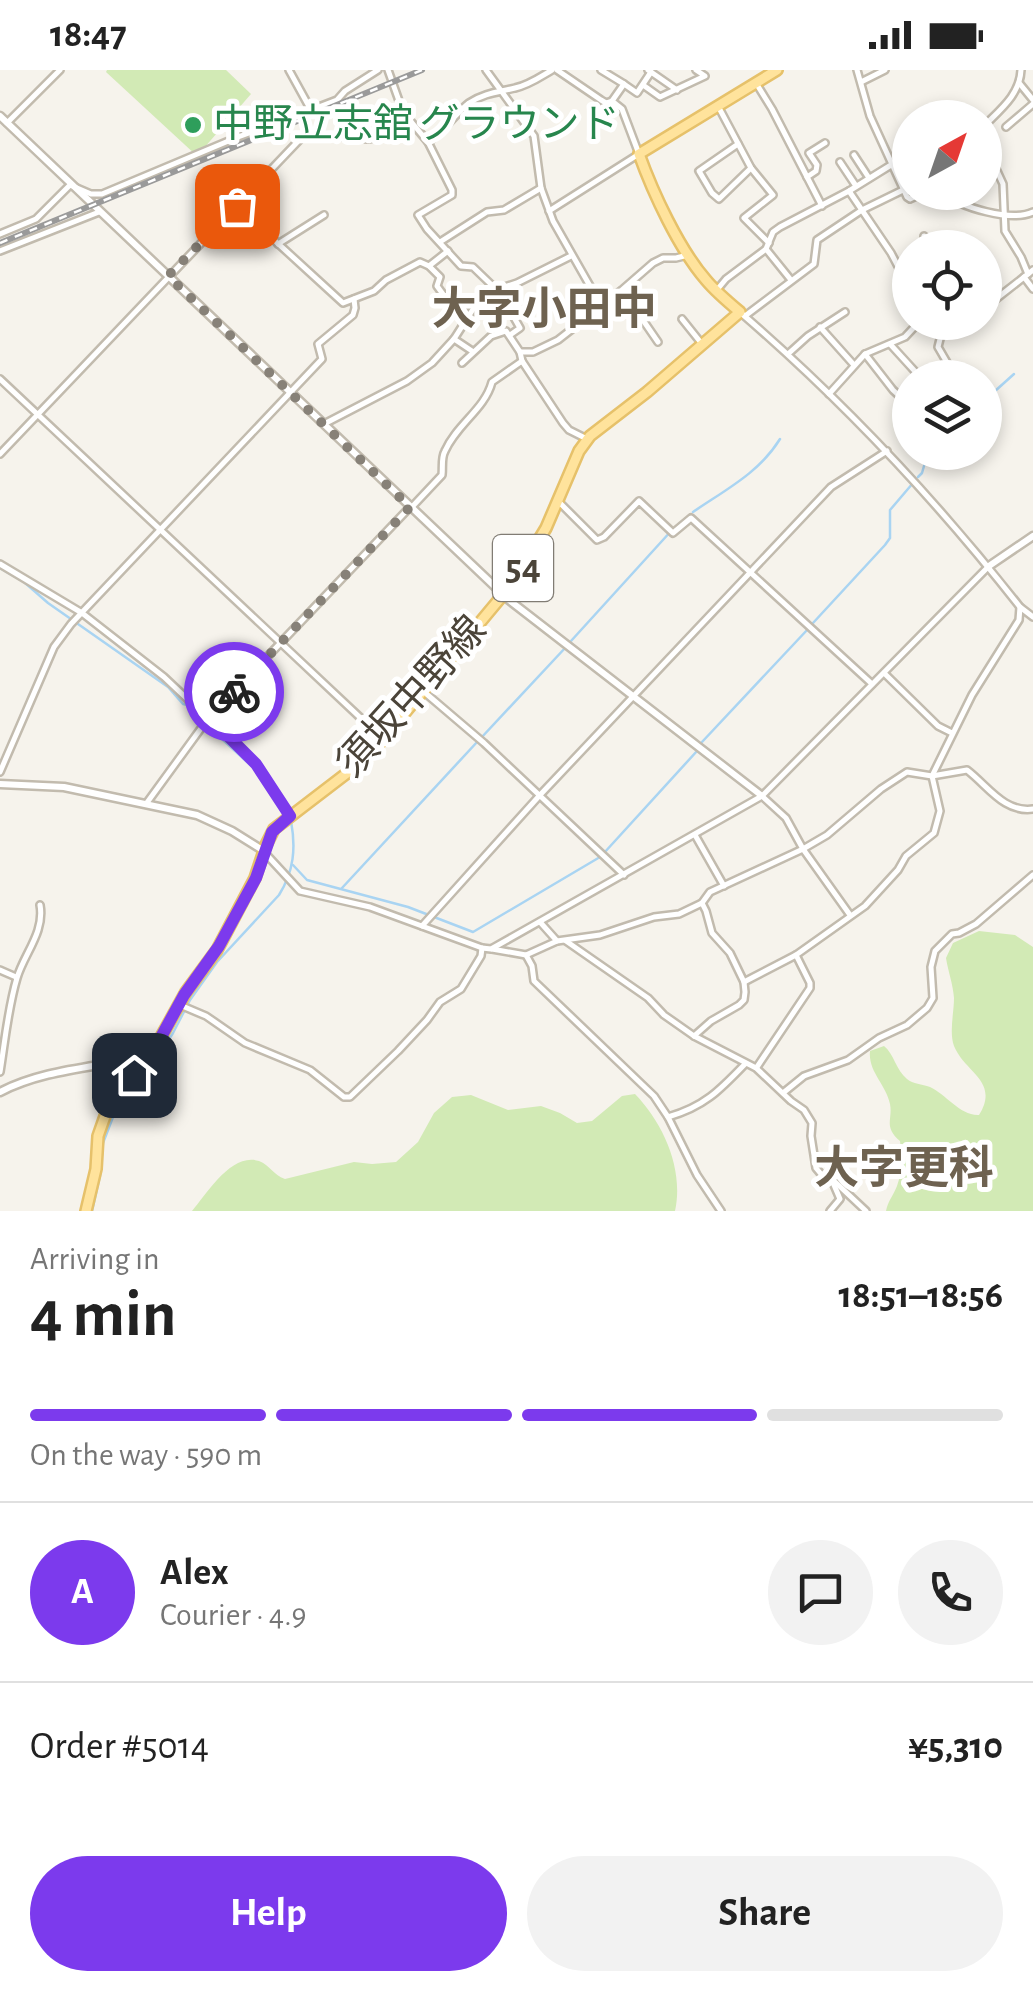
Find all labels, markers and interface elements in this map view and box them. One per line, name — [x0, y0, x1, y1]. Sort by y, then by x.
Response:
text: 18:47 — [50, 16, 127, 54]
north arrow — [892, 100, 1002, 210]
map controls — [892, 100, 1002, 470]
place label: 中野立志舘 グラウンド — [213, 103, 620, 145]
marker: 中野立志舘 グラウンド — [182, 114, 204, 136]
pin — [195, 164, 280, 249]
icon: bag — [210, 179, 265, 234]
button: locate — [892, 230, 1002, 340]
district label: 大字小田中 — [431, 285, 657, 333]
button: layers — [892, 360, 1002, 470]
road number: 54 — [493, 535, 553, 601]
street label: 須坂中野線 — [329, 608, 494, 785]
courier — [184, 642, 284, 742]
icon: bike — [207, 665, 262, 720]
pin — [92, 1033, 177, 1118]
icon: home — [107, 1048, 162, 1103]
district label: 大字更科 — [814, 1144, 994, 1192]
text: Arriving in — [30, 1243, 159, 1275]
text: 18:51–18:56 — [838, 1277, 1003, 1315]
text: 4 min — [30, 1283, 176, 1348]
text: On the way · 590 m — [30, 1439, 262, 1471]
button: chat — [768, 1540, 873, 1645]
button: phone — [898, 1540, 1003, 1645]
text: Alex — [160, 1554, 229, 1592]
text: A — [71, 1573, 94, 1611]
text: Courier · 4.9 — [160, 1599, 307, 1631]
text: Order #5014 — [30, 1728, 209, 1766]
text: ¥5,310 — [908, 1728, 1003, 1766]
button: Help — [30, 1856, 507, 1971]
button: Share — [527, 1856, 1003, 1971]

